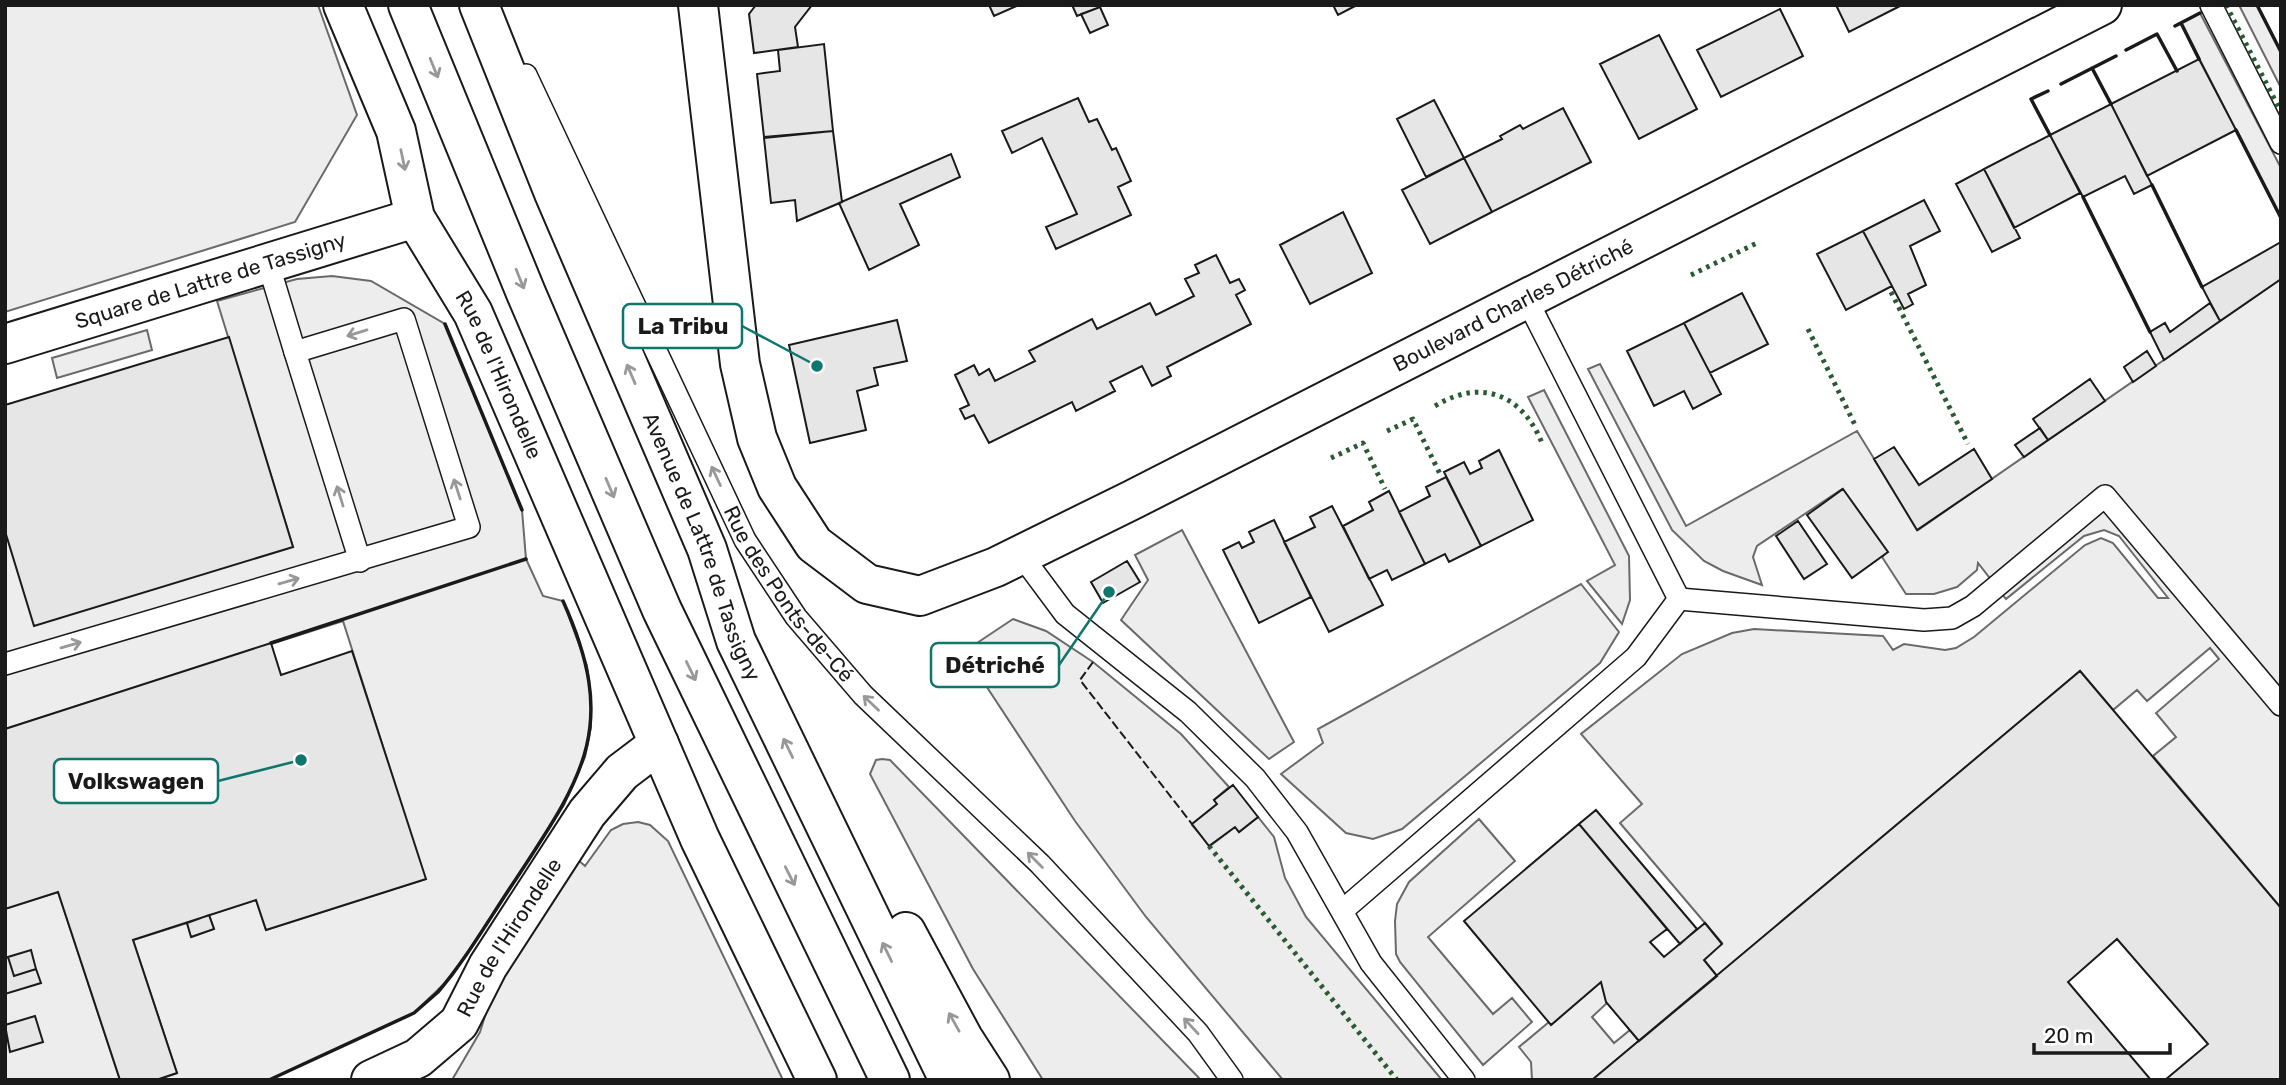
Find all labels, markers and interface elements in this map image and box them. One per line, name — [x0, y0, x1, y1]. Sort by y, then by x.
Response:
one-way arrow — [429, 57, 442, 79]
one-way arrow — [396, 148, 410, 171]
street label: Square de Lattre de Tassigny — [72, 227, 349, 334]
street label: Boulevard Charles Détriché — [1389, 233, 1637, 377]
one-way arrow — [515, 268, 528, 289]
street label: Rue de l'Hirondelle — [450, 286, 547, 462]
callout: La Tribu — [623, 304, 742, 348]
text: La Tribu — [637, 312, 729, 340]
one-way arrow — [346, 328, 368, 341]
one-way arrow — [624, 364, 637, 385]
street label: Avenue de Lattre de Tassigny — [638, 409, 767, 685]
one-way arrow — [709, 466, 722, 487]
one-way arrow — [604, 477, 617, 498]
one-way arrow — [450, 478, 463, 500]
one-way arrow — [333, 485, 345, 507]
street label: Rue des Ponts-de-Cé — [719, 502, 859, 687]
one-way arrow — [278, 574, 300, 587]
one-way arrow — [60, 638, 82, 651]
callout: Détriché — [931, 643, 1059, 687]
text: Détriché — [945, 651, 1045, 679]
one-way arrow — [685, 660, 699, 681]
one-way arrow — [863, 694, 880, 711]
one-way arrow — [780, 738, 794, 759]
callout: Volkswagen — [54, 759, 218, 803]
text: Volkswagen — [68, 767, 204, 795]
one-way arrow — [1027, 851, 1044, 868]
street label: Rue de l'Hirondelle — [451, 853, 566, 1021]
one-way arrow — [783, 865, 797, 886]
one-way arrow — [880, 942, 893, 963]
one-way arrow — [947, 1012, 960, 1033]
scale bar — [2034, 1012, 2170, 1056]
one-way arrow — [1183, 1017, 1199, 1035]
text: 20 m — [2044, 1023, 2093, 1048]

